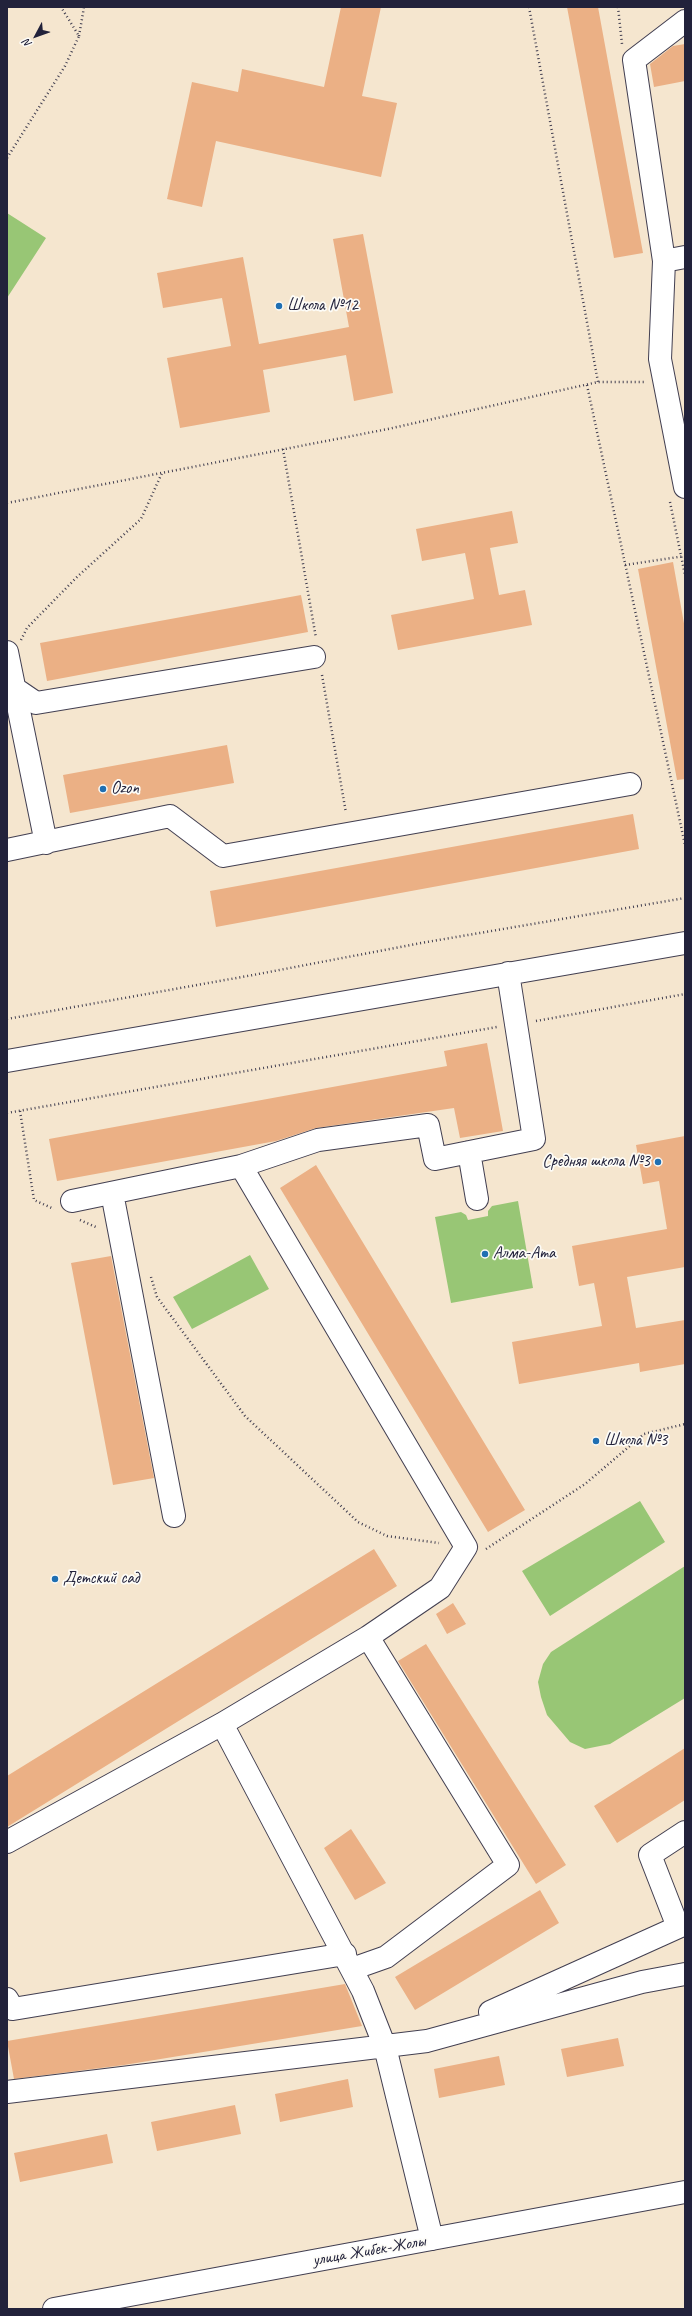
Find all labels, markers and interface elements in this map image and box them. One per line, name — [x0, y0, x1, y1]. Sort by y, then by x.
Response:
north arrow — [16, 16, 56, 56]
text: N — [19, 37, 34, 51]
place label: Школа №12 — [287, 296, 358, 316]
marker: Школа №12 — [274, 301, 284, 311]
place label: Ozon — [111, 779, 139, 799]
marker: Ozon — [98, 784, 108, 794]
place label: Средняя школа №3 — [542, 1152, 650, 1172]
marker: Средняя школа №3 — [653, 1157, 663, 1167]
place label: Алма-Ата — [493, 1244, 556, 1264]
marker: Алма-Ата — [480, 1249, 490, 1259]
place label: Школа №3 — [604, 1431, 667, 1451]
marker: Школа №3 — [591, 1436, 601, 1446]
place label: Детский сад — [63, 1569, 139, 1589]
marker: Детский сад — [50, 1574, 60, 1584]
street label: улица Жибек-Жолы — [311, 2231, 427, 2271]

